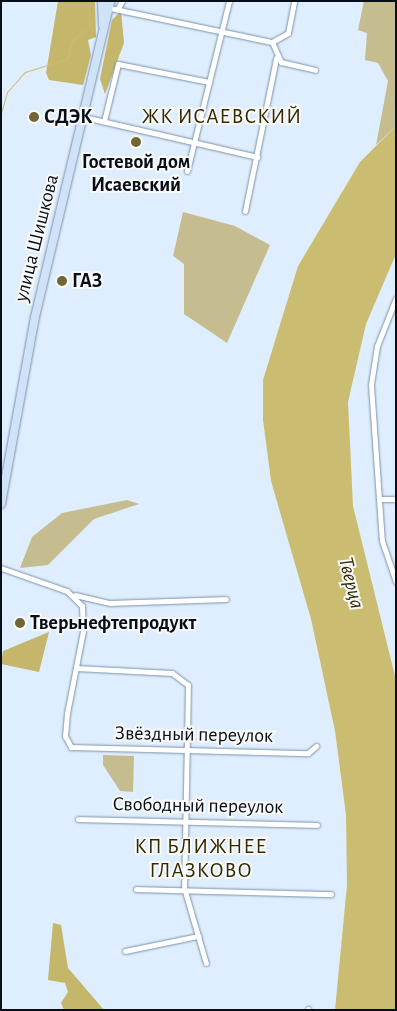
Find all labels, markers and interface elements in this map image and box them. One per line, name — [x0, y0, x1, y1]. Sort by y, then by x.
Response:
district label: ЖК ИСАЕВСКИЙ — [140, 104, 304, 130]
place label: СДЭК — [44, 105, 93, 129]
marker: СДЭК — [28, 111, 40, 123]
marker: Гостевой дом Исаевский — [130, 136, 142, 148]
place label: Гостевой дом Исаевский — [82, 150, 190, 197]
street label: улица Шишкова — [10, 172, 64, 304]
place label: ГАЗ — [72, 269, 102, 293]
marker: ГАЗ — [56, 275, 68, 287]
water label: Тверца — [332, 555, 370, 611]
place label: Тверьнефтепродукт — [30, 611, 196, 635]
marker: Тверьнефтепродукт — [14, 617, 26, 629]
street label: Звёздный переулок — [115, 722, 273, 748]
street label: Свободный переулок — [112, 793, 284, 819]
district label: КП БЛИЖНЕЕ ГЛАЗКОВО — [133, 834, 269, 884]

